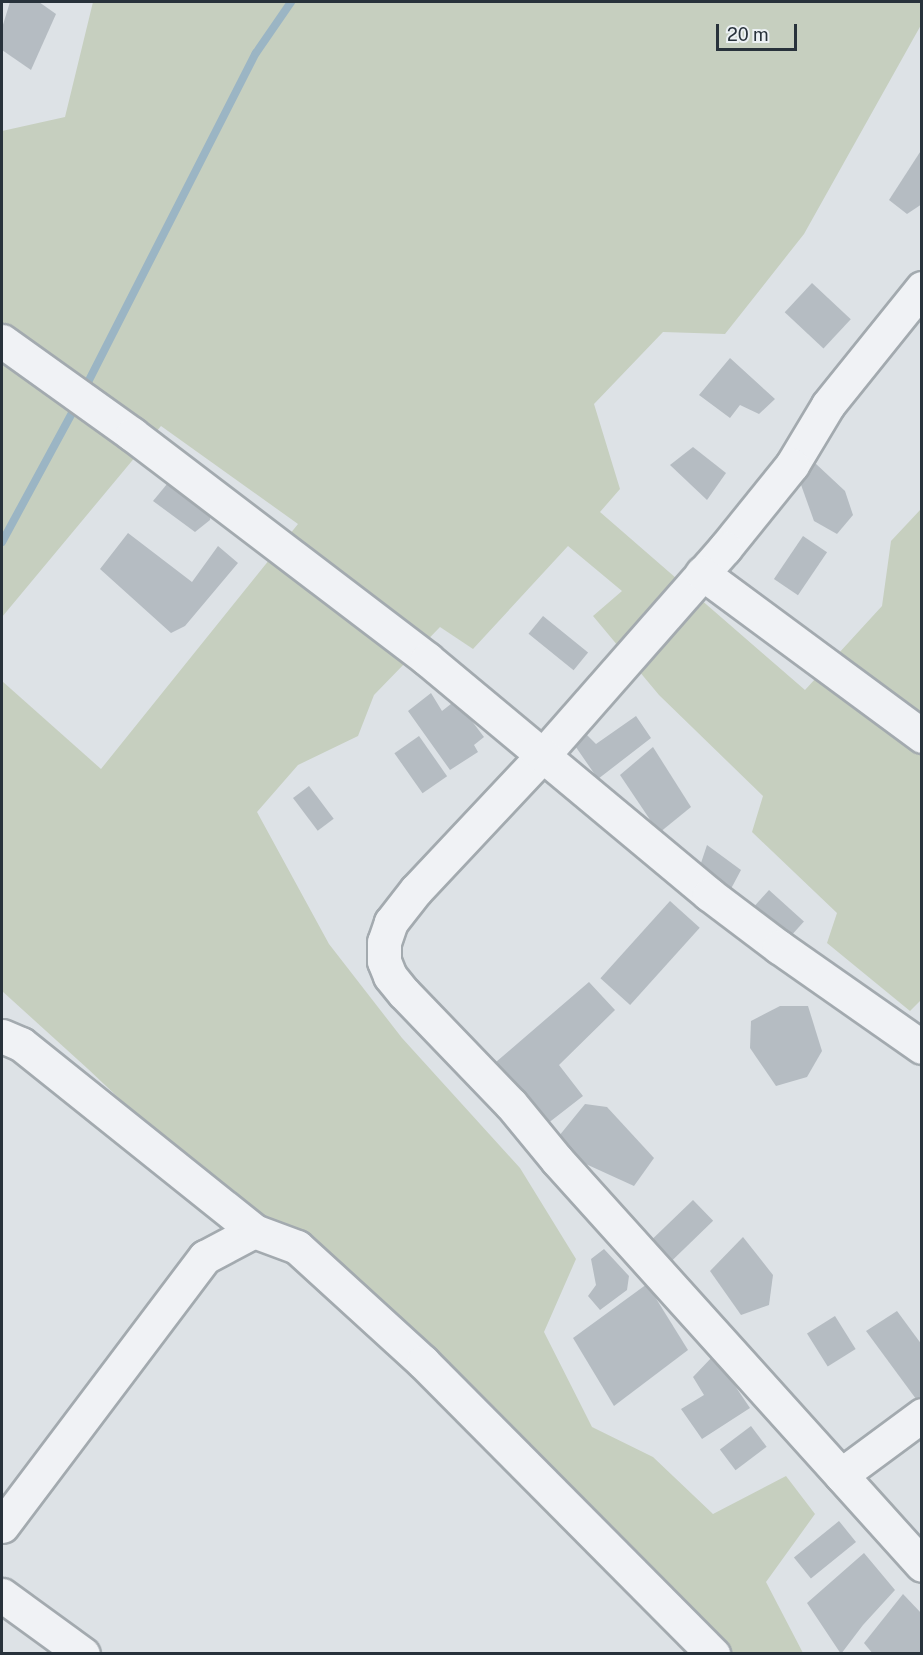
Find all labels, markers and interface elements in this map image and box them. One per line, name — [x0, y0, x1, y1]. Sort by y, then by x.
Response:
scale bar — [719, 12, 800, 50]
text: 20 m — [727, 24, 769, 45]

